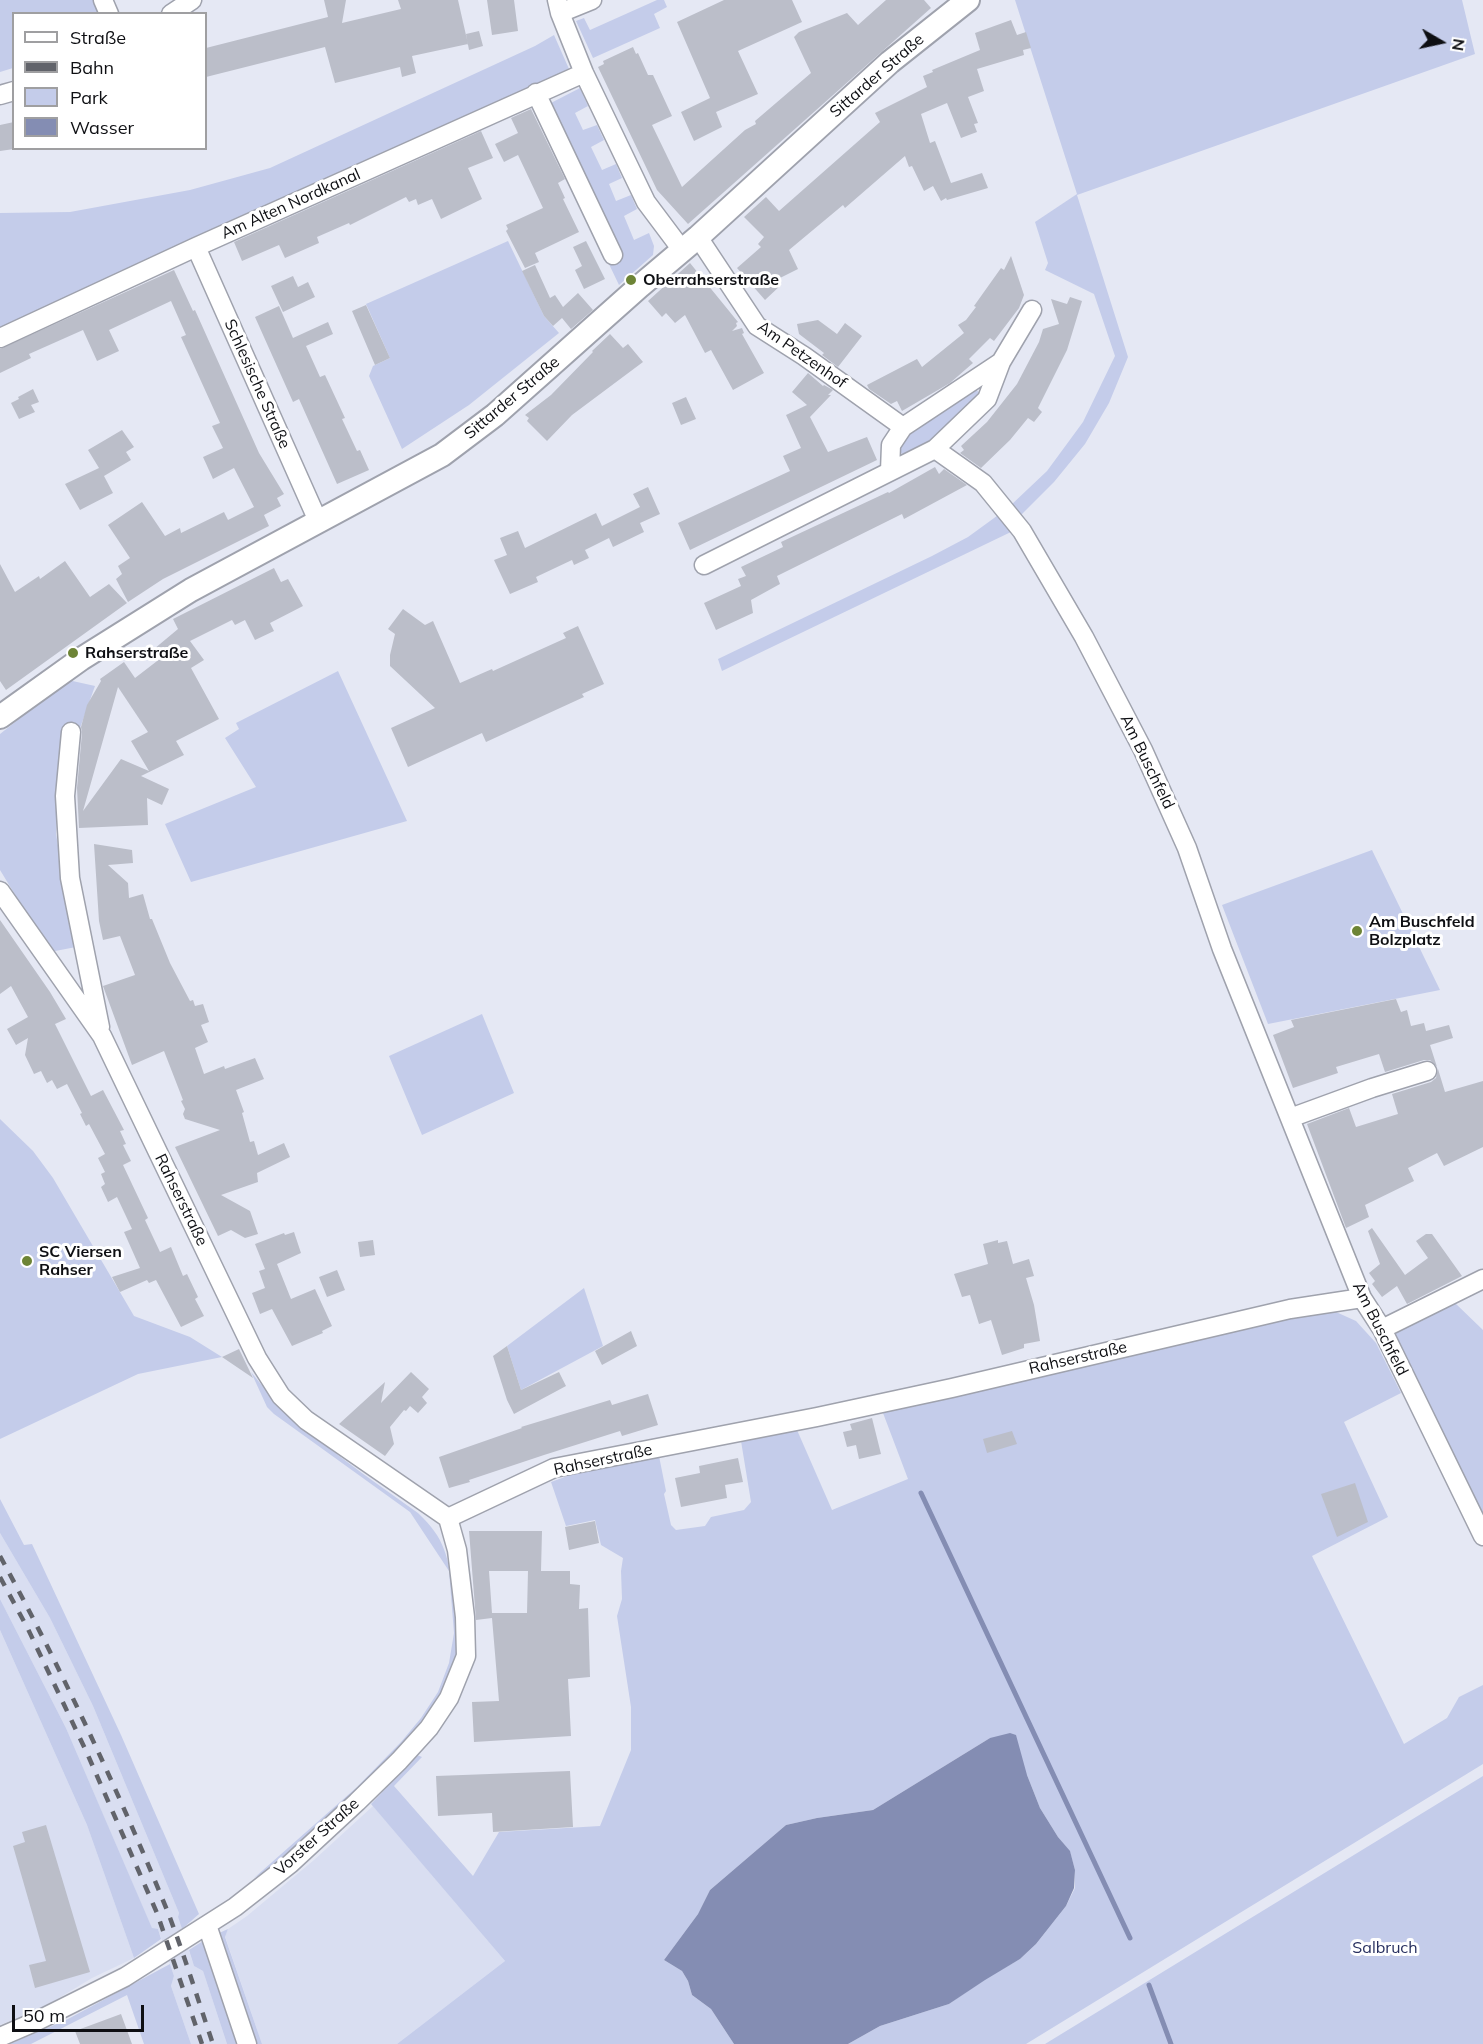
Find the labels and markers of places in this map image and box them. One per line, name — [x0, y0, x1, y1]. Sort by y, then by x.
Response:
place label: Oberrahserstraße — [643, 270, 779, 290]
marker: Oberrahserstraße — [624, 273, 638, 287]
place label: Rahserstraße — [85, 643, 188, 663]
marker: Rahserstraße — [66, 646, 80, 660]
place label: Am Buschfeld Bolzplatz — [1369, 912, 1475, 950]
marker: Am Buschfeld Bolzplatz — [1350, 924, 1364, 938]
place label: SC Viersen Rahser — [39, 1242, 122, 1280]
marker: SC Viersen Rahser — [20, 1254, 34, 1268]

